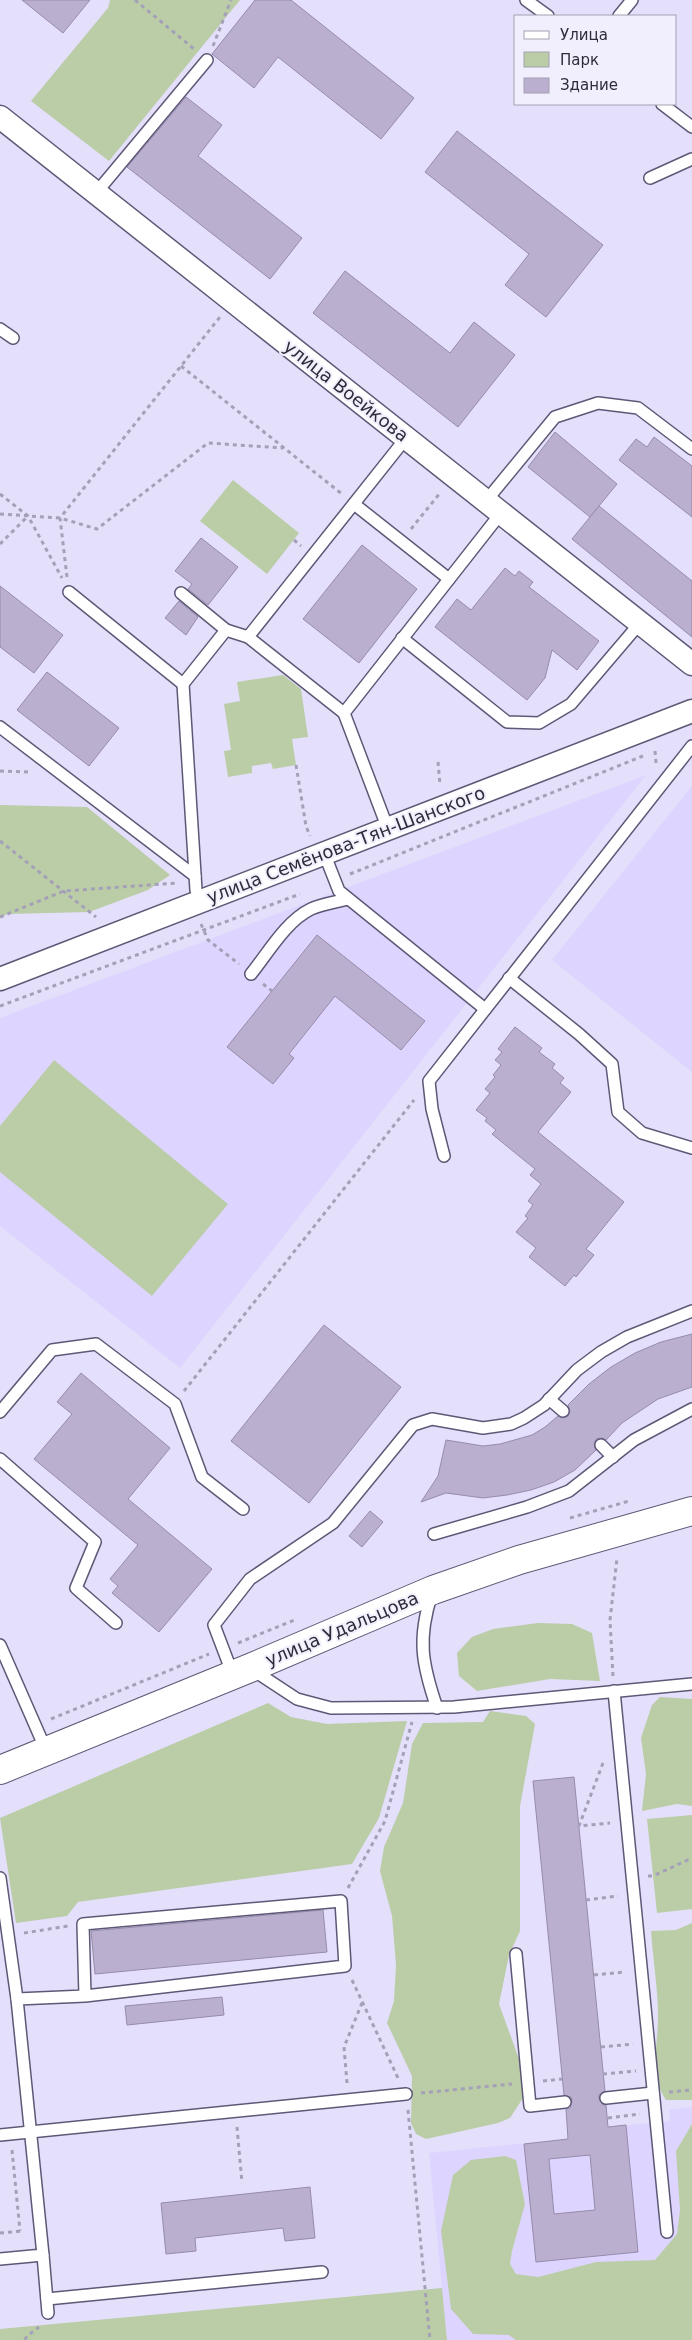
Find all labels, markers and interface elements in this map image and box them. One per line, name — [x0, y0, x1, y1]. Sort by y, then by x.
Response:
legend — [514, 15, 677, 105]
text: Улица — [560, 26, 608, 44]
text: Парк — [560, 51, 599, 69]
text: Здание — [560, 76, 618, 94]
street label: улица Воейкова — [280, 335, 413, 446]
street label: улица Семёнова-Тян-Шанского — [204, 782, 488, 907]
street label: улица Удальцова — [262, 1587, 422, 1670]

